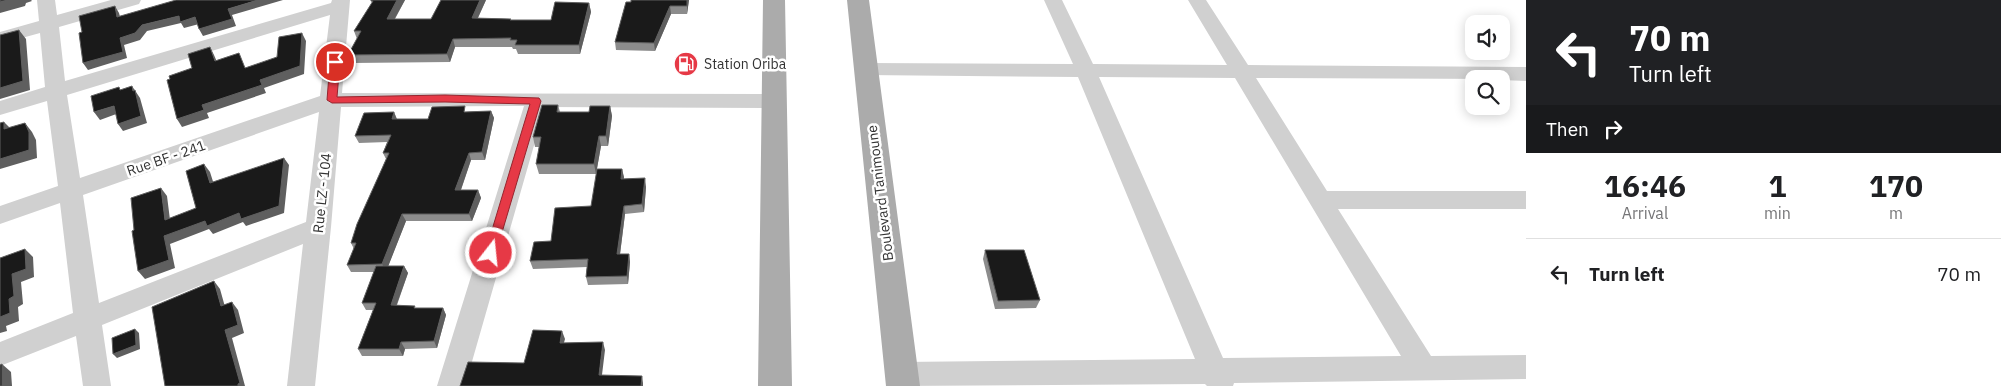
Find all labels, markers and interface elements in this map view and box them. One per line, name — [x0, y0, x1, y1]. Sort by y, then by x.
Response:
map controls — [1465, 15, 1510, 115]
button: sound — [1465, 15, 1510, 60]
text: 70 m — [1629, 15, 1711, 61]
icon: left — [1546, 20, 1611, 85]
pin — [314, 41, 356, 83]
icon: arrive — [321, 48, 349, 76]
fuel station icon: Station Oriba — [673, 51, 699, 77]
place label: Station Oriba — [704, 55, 787, 73]
text: Turn left — [1629, 59, 1712, 88]
button: search — [1465, 70, 1510, 115]
icon: right — [1599, 115, 1627, 143]
text: Then — [1546, 117, 1589, 141]
street label: Boulevard Tanimoune — [863, 124, 897, 262]
street label: Rue BF - 241 — [124, 136, 208, 180]
street label: Rue LZ - 104 — [309, 152, 335, 234]
text: 16:46 — [1604, 166, 1686, 205]
text: 1 — [1768, 166, 1786, 205]
text: 170 — [1869, 166, 1923, 205]
text: Arrival — [1622, 203, 1668, 223]
text: min — [1764, 203, 1791, 223]
text: m — [1889, 203, 1903, 223]
position arrow — [464, 226, 516, 278]
icon: left — [1546, 260, 1574, 288]
text: Turn left — [1589, 262, 1665, 286]
text: 70 m — [1937, 262, 1981, 286]

